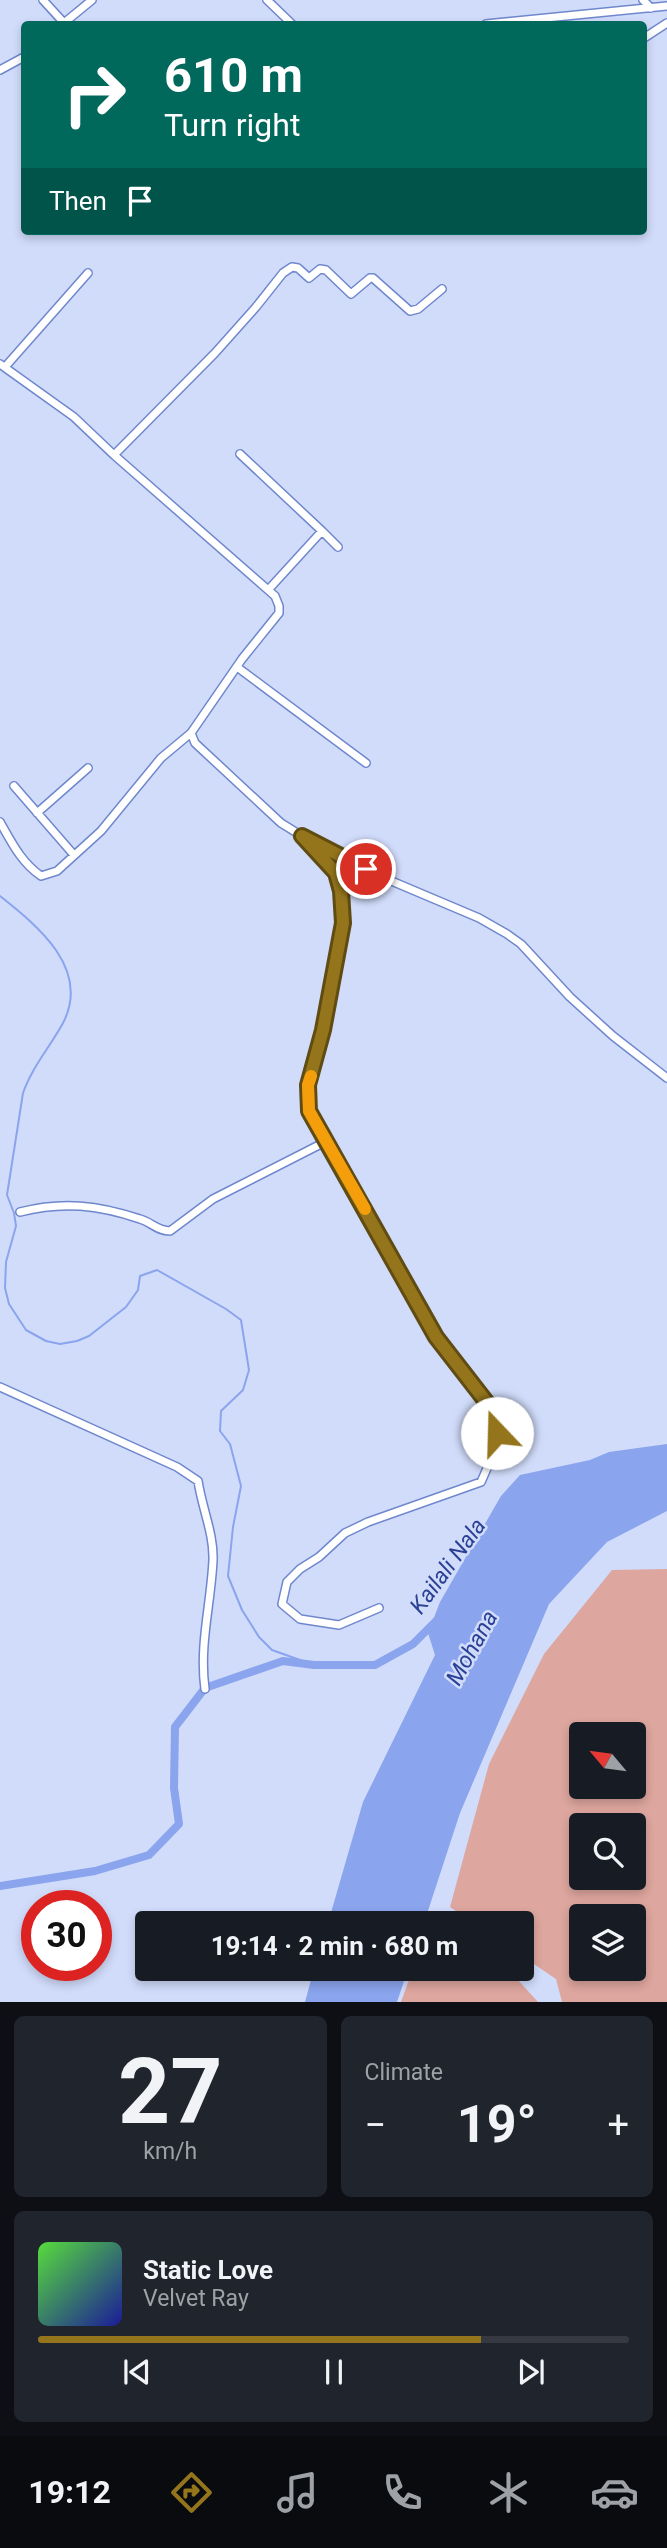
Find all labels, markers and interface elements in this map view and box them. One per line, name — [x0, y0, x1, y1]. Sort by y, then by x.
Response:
text: 610 m — [164, 47, 303, 104]
icon: right — [49, 49, 140, 140]
text: Turn right — [164, 106, 300, 144]
icon: arrive — [121, 182, 159, 220]
text: Then — [49, 186, 107, 216]
pin — [336, 839, 396, 899]
icon: arrive — [347, 850, 385, 888]
position arrow — [460, 1396, 534, 1470]
water label: Kailali Nala — [404, 1513, 492, 1619]
water label: Mohana — [441, 1606, 503, 1690]
north arrow — [569, 1722, 646, 1799]
map controls — [569, 1722, 646, 1981]
button: search — [569, 1813, 646, 1890]
speed limit sign: 30 — [21, 1890, 112, 1981]
button: layers — [569, 1904, 646, 1981]
text: 19:14 · 2 min · 680 m — [211, 1931, 458, 1961]
text: 27 — [118, 2039, 222, 2145]
text: Climate — [365, 2059, 443, 2086]
text: 19° — [457, 2094, 537, 2155]
text: − — [365, 2103, 386, 2147]
text: + — [607, 2103, 629, 2147]
text: km/h — [143, 2138, 197, 2165]
text: Static Love — [143, 2255, 273, 2285]
text: Velvet Ray — [143, 2285, 249, 2312]
icon: previous — [118, 2353, 156, 2391]
icon: pause — [315, 2353, 353, 2391]
icon: next — [512, 2353, 550, 2391]
icon: directions — [167, 2468, 216, 2517]
icon: music — [273, 2468, 322, 2517]
icon: phone — [378, 2468, 427, 2517]
icon: climate — [484, 2468, 533, 2517]
icon: car — [590, 2468, 639, 2517]
text: 19:12 — [28, 2473, 111, 2511]

